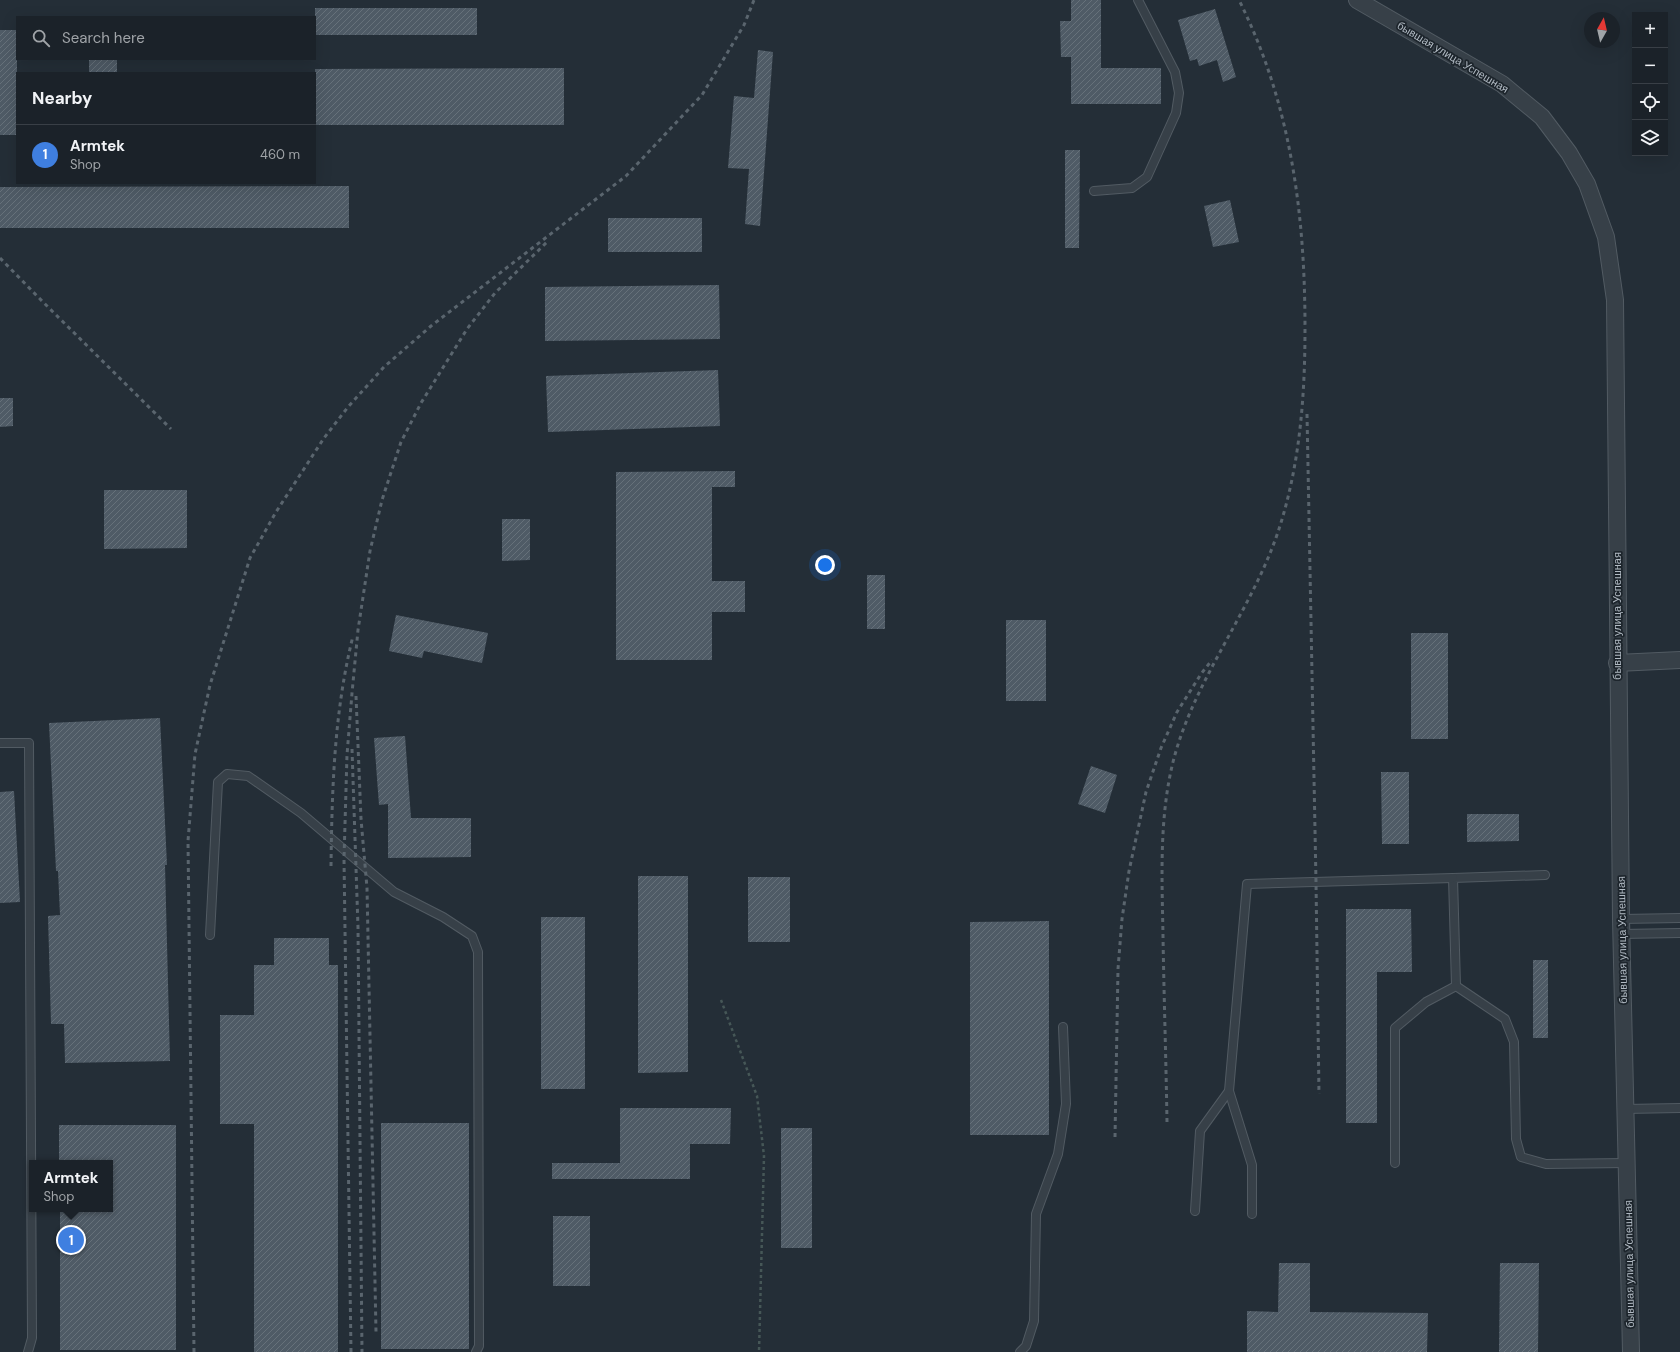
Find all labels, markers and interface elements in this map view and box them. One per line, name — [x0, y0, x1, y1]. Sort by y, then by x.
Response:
north arrow — [1584, 12, 1620, 48]
map controls — [1632, 12, 1668, 156]
button: + — [1632, 12, 1668, 48]
search box — [16, 16, 316, 60]
street label: бывшая улица Успешная — [1395, 18, 1511, 96]
icon: search — [30, 27, 52, 49]
text: Search here — [62, 28, 145, 48]
button: − — [1632, 48, 1668, 84]
button: locate — [1632, 84, 1668, 120]
text: Nearby — [32, 87, 92, 109]
button: layers — [1632, 120, 1668, 156]
text: Armtek — [70, 136, 125, 156]
text: 1 — [43, 146, 47, 163]
text: 460 m — [260, 146, 300, 163]
text: Shop — [70, 156, 101, 173]
street label: бывшая улица Успешная — [1610, 552, 1624, 680]
your location — [815, 555, 835, 575]
street label: бывшая улица Успешная — [1614, 876, 1630, 1004]
popup — [29, 1160, 113, 1212]
text: Armtek — [44, 1168, 98, 1188]
text: Shop — [44, 1188, 74, 1205]
street label: бывшая улица Успешная — [1621, 1200, 1637, 1328]
pin: 1 — [58, 1225, 84, 1255]

